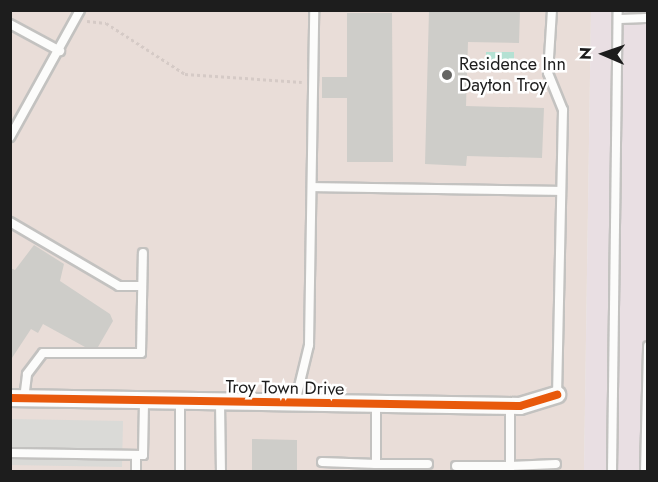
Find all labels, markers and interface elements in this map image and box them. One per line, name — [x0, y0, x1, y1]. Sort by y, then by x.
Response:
north arrow — [574, 24, 634, 84]
text: N — [574, 47, 597, 60]
place label: Residence Inn Dayton Troy — [459, 54, 566, 97]
marker: Residence Inn Dayton Troy — [440, 68, 454, 82]
street label: Troy Town Drive — [225, 376, 345, 400]

